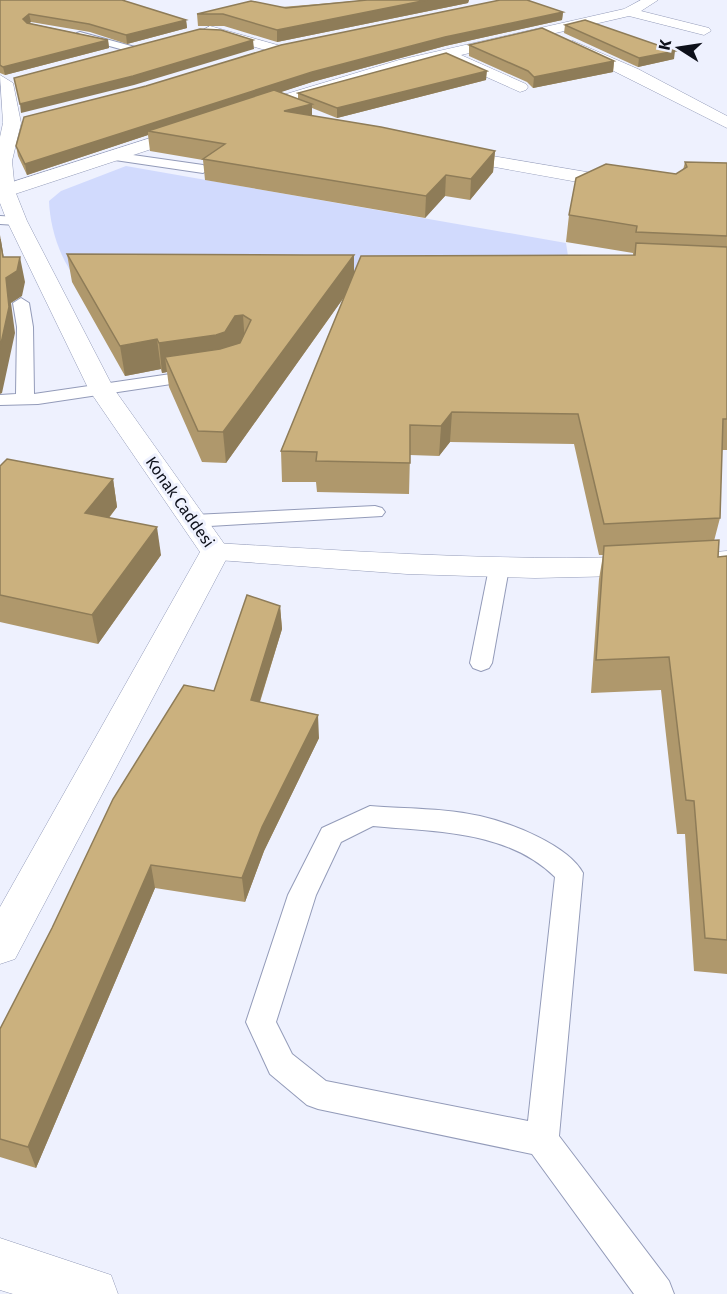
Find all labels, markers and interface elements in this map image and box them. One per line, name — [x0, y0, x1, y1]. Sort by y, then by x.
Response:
north arrow — [649, 18, 709, 78]
text: K — [654, 37, 675, 52]
street label: Konak Caddesi — [142, 453, 218, 551]

